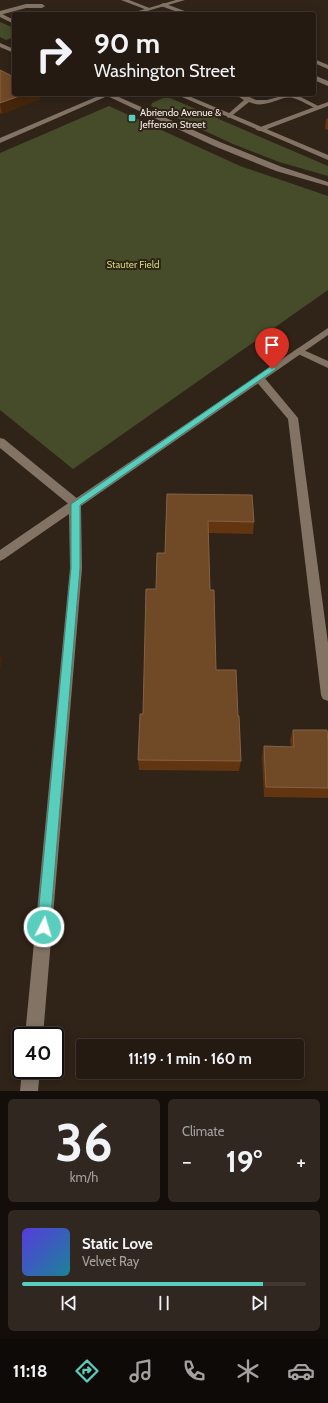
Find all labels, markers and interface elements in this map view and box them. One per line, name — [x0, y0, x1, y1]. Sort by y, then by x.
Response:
text: 90 m — [94, 26, 160, 60]
icon: right — [28, 28, 80, 80]
text: Washington Street — [94, 60, 235, 82]
place label: Abriendo Avenue & Jefferson Street — [139, 106, 221, 131]
marker: Abriendo Avenue & Jefferson Street — [127, 113, 137, 123]
park label: Stauter Field — [106, 258, 160, 271]
pin — [255, 328, 289, 369]
icon: arrive — [261, 334, 283, 356]
position arrow — [23, 906, 65, 948]
speed limit sign: 40 — [12, 1027, 64, 1079]
text: 11:19 · 1 min · 160 m — [128, 1050, 252, 1068]
text: 36 — [55, 1111, 113, 1174]
text: Climate — [182, 1123, 224, 1139]
text: 19° — [226, 1143, 262, 1180]
text: − — [182, 1148, 192, 1175]
text: + — [296, 1148, 306, 1175]
text: km/h — [70, 1169, 98, 1185]
text: Static Love — [82, 1235, 153, 1253]
text: Velvet Ray — [82, 1253, 139, 1269]
icon: previous — [58, 1292, 80, 1314]
icon: pause — [153, 1292, 175, 1314]
icon: next — [248, 1292, 270, 1314]
icon: directions — [73, 1357, 101, 1385]
icon: music — [127, 1357, 155, 1385]
icon: phone — [180, 1357, 208, 1385]
icon: climate — [234, 1357, 262, 1385]
icon: car — [287, 1357, 315, 1385]
text: 11:18 — [13, 1360, 48, 1382]

